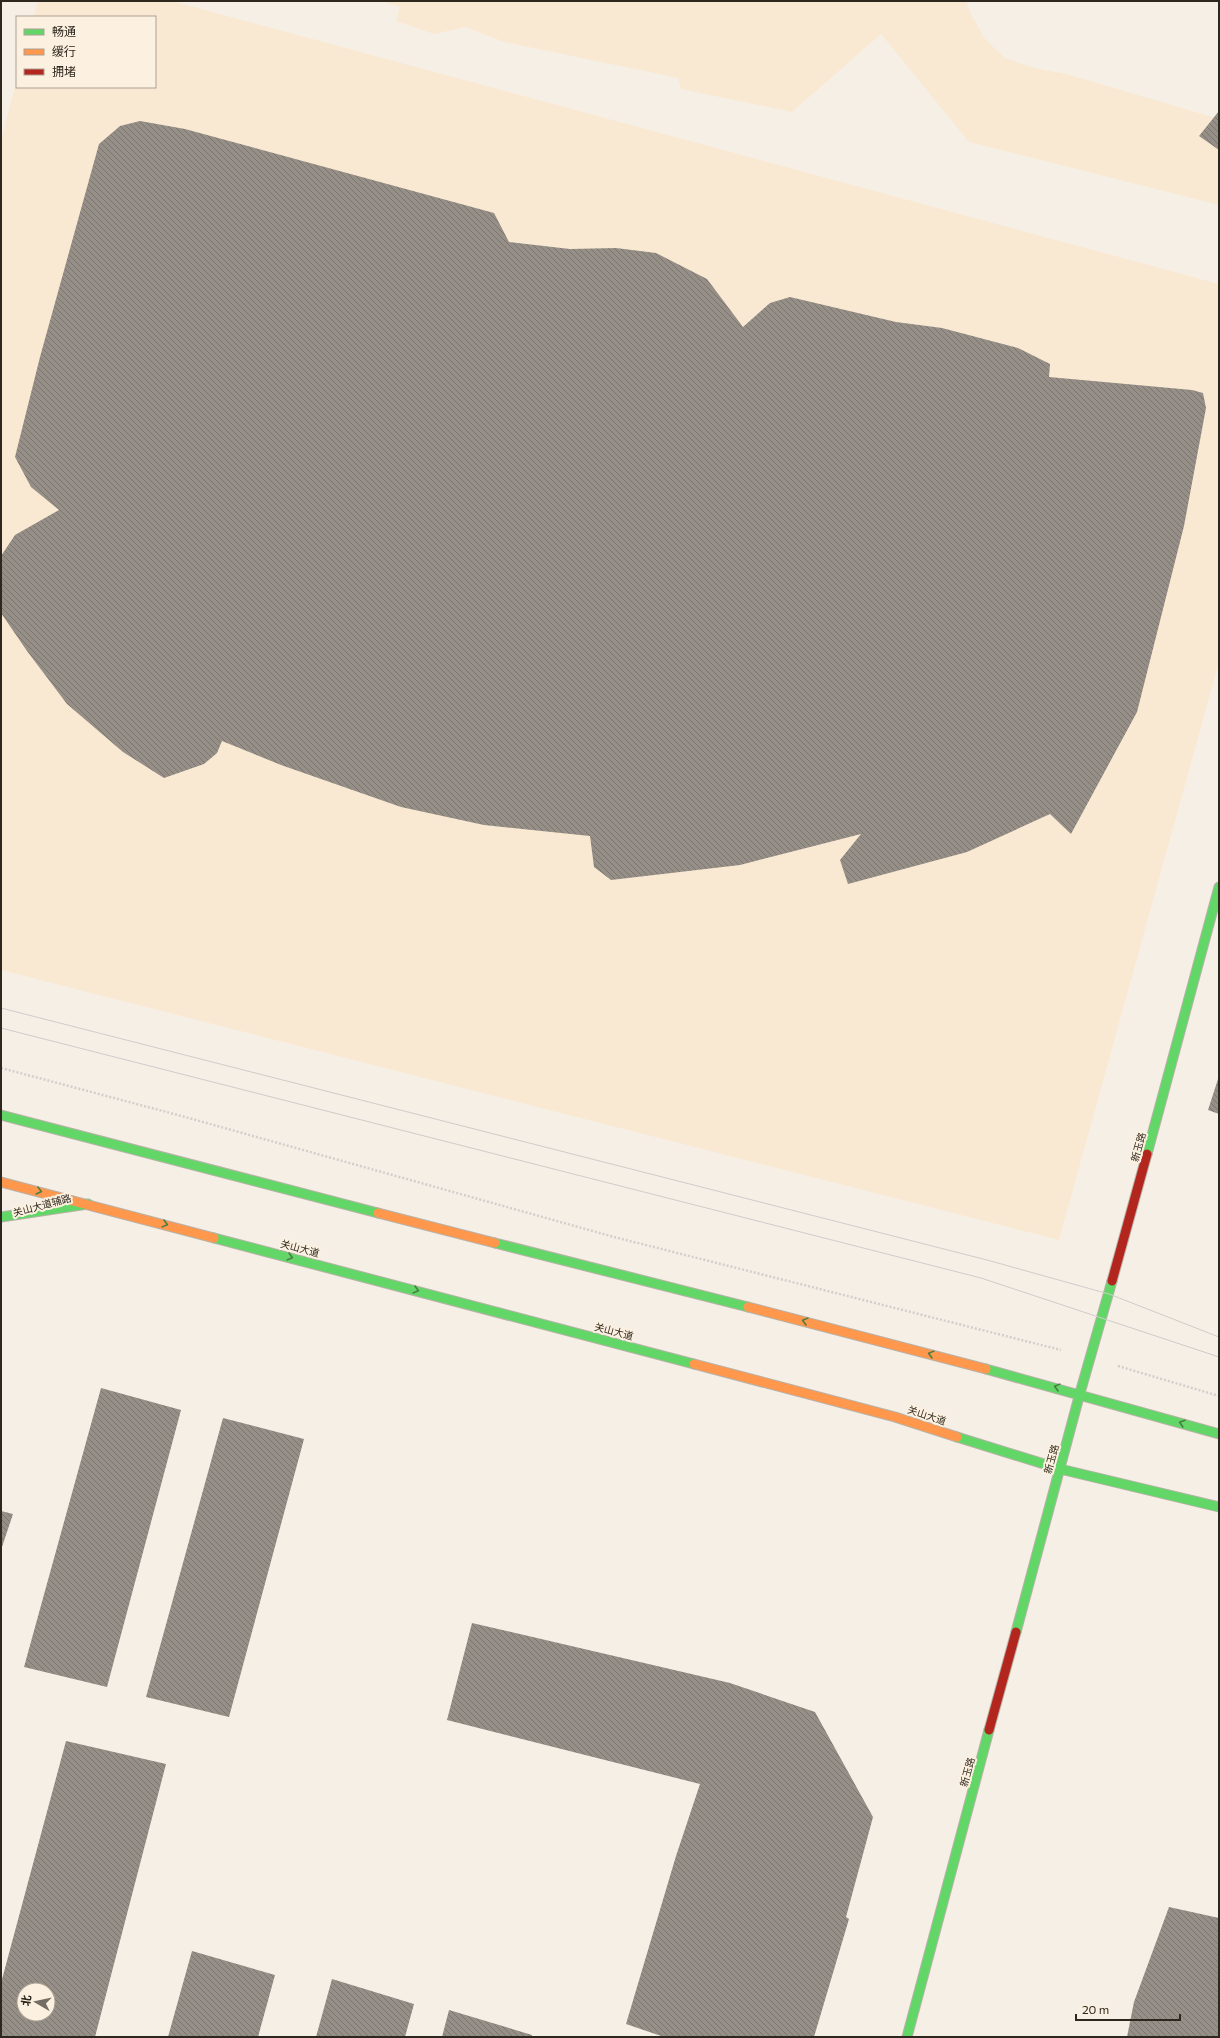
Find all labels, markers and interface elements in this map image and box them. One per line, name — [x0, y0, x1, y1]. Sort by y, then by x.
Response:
legend — [16, 16, 156, 88]
text: 畅通 — [52, 24, 76, 38]
text: 缓行 — [52, 44, 76, 58]
text: 拥堵 — [52, 64, 76, 78]
street label: 新玉路 — [1128, 1131, 1148, 1163]
one-way arrow — [36, 1187, 42, 1195]
street label: 关山大道辅路 — [11, 1191, 73, 1219]
one-way arrow — [161, 1219, 168, 1228]
street label: 关山大道 — [279, 1237, 321, 1259]
one-way arrow — [287, 1252, 294, 1261]
one-way arrow — [412, 1285, 419, 1294]
one-way arrow — [802, 1317, 809, 1326]
street label: 关山大道 — [593, 1320, 635, 1342]
one-way arrow — [928, 1350, 935, 1359]
one-way arrow — [1053, 1383, 1060, 1392]
street label: 关山大道 — [906, 1403, 948, 1427]
one-way arrow — [1178, 1419, 1185, 1428]
street label: 新玉路 — [1041, 1443, 1061, 1475]
street label: 新玉路 — [957, 1756, 977, 1788]
north arrow — [16, 1982, 56, 2022]
text: 北 — [18, 1994, 33, 2007]
scale bar — [1076, 1996, 1180, 2022]
text: 20 m — [1082, 2002, 1109, 2016]

